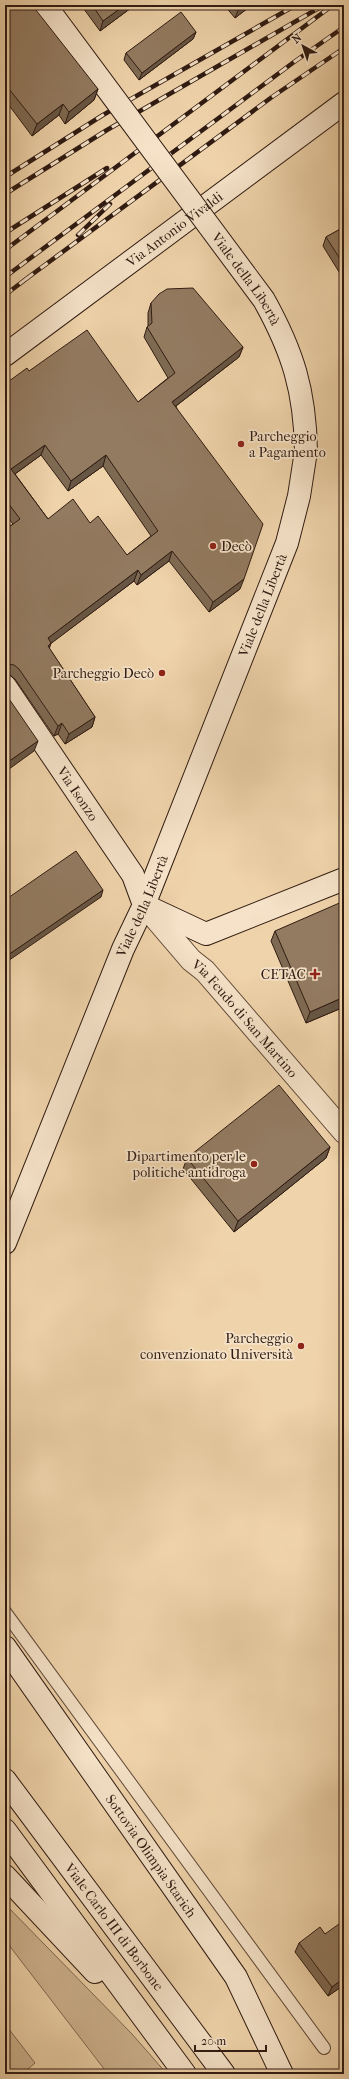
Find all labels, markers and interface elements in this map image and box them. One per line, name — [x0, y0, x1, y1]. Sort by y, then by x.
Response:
north arrow — [283, 26, 323, 66]
text: N — [290, 31, 305, 46]
street label: Via Antonio Vivaldi — [122, 188, 226, 271]
street label: Viale della Libertà — [208, 228, 285, 329]
place label: Parcheggio a Pagamento — [249, 428, 326, 461]
marker: Parcheggio a Pagamento — [236, 439, 246, 449]
place label: Decò — [221, 538, 252, 555]
marker: Decò — [208, 541, 218, 551]
street label: Viale della Libertà — [234, 551, 291, 660]
place label: Parcheggio Decò — [52, 665, 154, 682]
marker: Parcheggio Decò — [157, 668, 167, 678]
street label: Via Isonzo — [53, 762, 102, 824]
street label: Viale della Libertà — [112, 852, 172, 960]
street label: Via Feudo di San Martino — [188, 955, 302, 1081]
place label: CETAC — [261, 966, 306, 983]
marker: CETAC — [309, 968, 321, 980]
place label: Dipartimento per le politiche antidroga — [126, 1148, 247, 1181]
marker: Dipartimento per le politiche antidroga — [249, 1159, 259, 1169]
place label: Parcheggio convenzionato Università — [140, 1330, 294, 1363]
marker: Parcheggio convenzionato Università — [296, 1341, 306, 1351]
street label: Sottovia Olimpia Starich — [102, 1791, 200, 1921]
street label: Viale Carlo III di Borbone — [61, 1859, 167, 1994]
scale bar — [195, 2027, 266, 2053]
text: 20 m — [201, 2034, 226, 2048]

